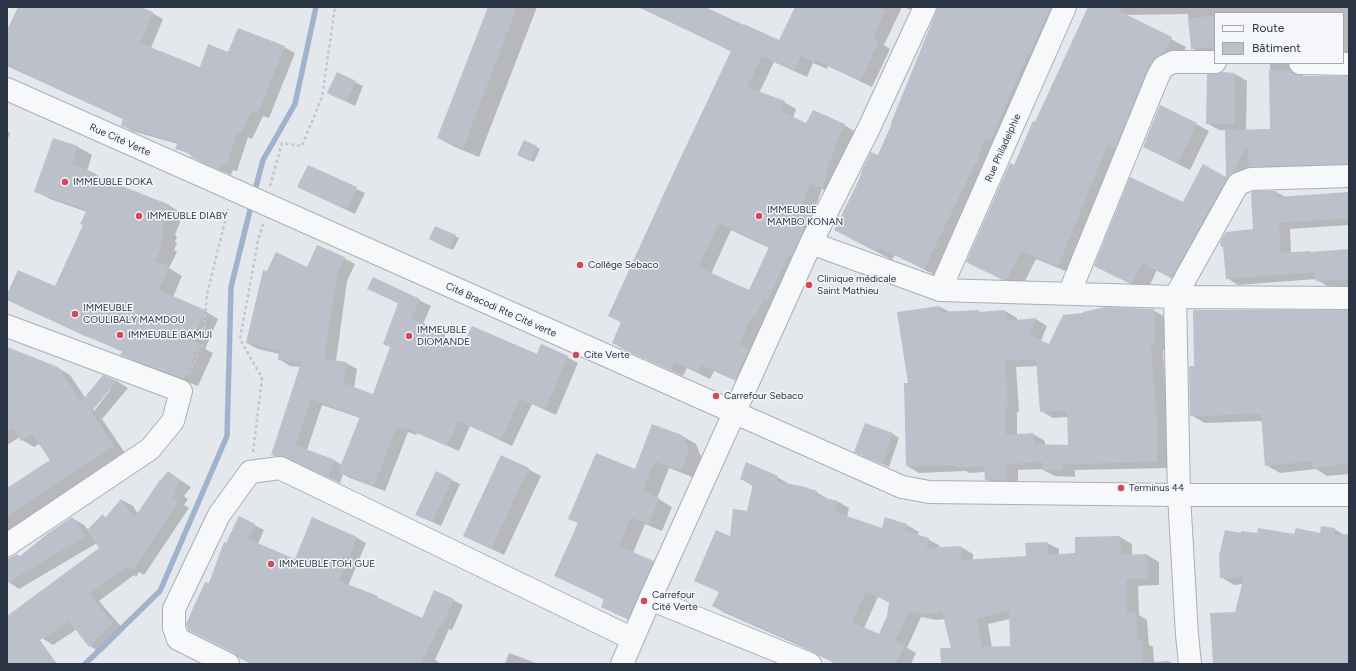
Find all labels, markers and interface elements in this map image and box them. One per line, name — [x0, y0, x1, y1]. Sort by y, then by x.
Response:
legend — [1214, 12, 1344, 64]
text: Route — [1252, 21, 1284, 35]
text: Bâtiment — [1252, 41, 1301, 55]
street label: Rue Philadelphie — [983, 112, 1023, 184]
street label: Rue Cité Verte — [88, 121, 152, 159]
place label: IMMEUBLE DOKA — [73, 176, 153, 188]
marker: IMMEUBLE DOKA — [60, 177, 70, 187]
place label: IMMEUBLE MAMBO KONAN — [767, 204, 843, 228]
place label: IMMEUBLE DIABY — [147, 210, 228, 222]
marker: IMMEUBLE DIABY — [134, 211, 144, 221]
marker: IMMEUBLE MAMBO KONAN — [754, 211, 764, 221]
place label: Collège Sebaco — [588, 259, 658, 271]
marker: Collège Sebaco — [575, 260, 585, 270]
place label: Clinique médicale Saint Mathieu — [817, 273, 896, 296]
street label: Cité Bracodi Rte Cité verte — [444, 280, 558, 340]
marker: Clinique médicale Saint Mathieu — [804, 280, 814, 290]
place label: IMMEUBLE COULIBALY MAMDOU — [83, 302, 185, 326]
marker: IMMEUBLE COULIBALY MAMDOU — [70, 309, 80, 319]
place label: IMMEUBLE DIOMANDE — [417, 324, 470, 348]
place label: IMMEUBLE BAMIJI — [128, 329, 212, 341]
marker: IMMEUBLE BAMIJI — [115, 330, 125, 340]
marker: IMMEUBLE DIOMANDE — [404, 331, 414, 341]
place label: Cite Verte — [584, 349, 630, 361]
marker: Cite Verte — [571, 350, 581, 360]
place label: Carrefour Sebaco — [724, 390, 803, 402]
marker: Carrefour Sebaco — [711, 391, 721, 401]
place label: Terminus 44 — [1129, 482, 1184, 494]
marker: Terminus 44 — [1116, 483, 1126, 493]
place label: IMMEUBLE TOH GUE — [279, 558, 375, 570]
marker: IMMEUBLE TOH GUE — [266, 559, 276, 569]
place label: Carrefour Cité Verte — [652, 589, 698, 612]
marker: Carrefour Cité Verte — [639, 596, 649, 606]

